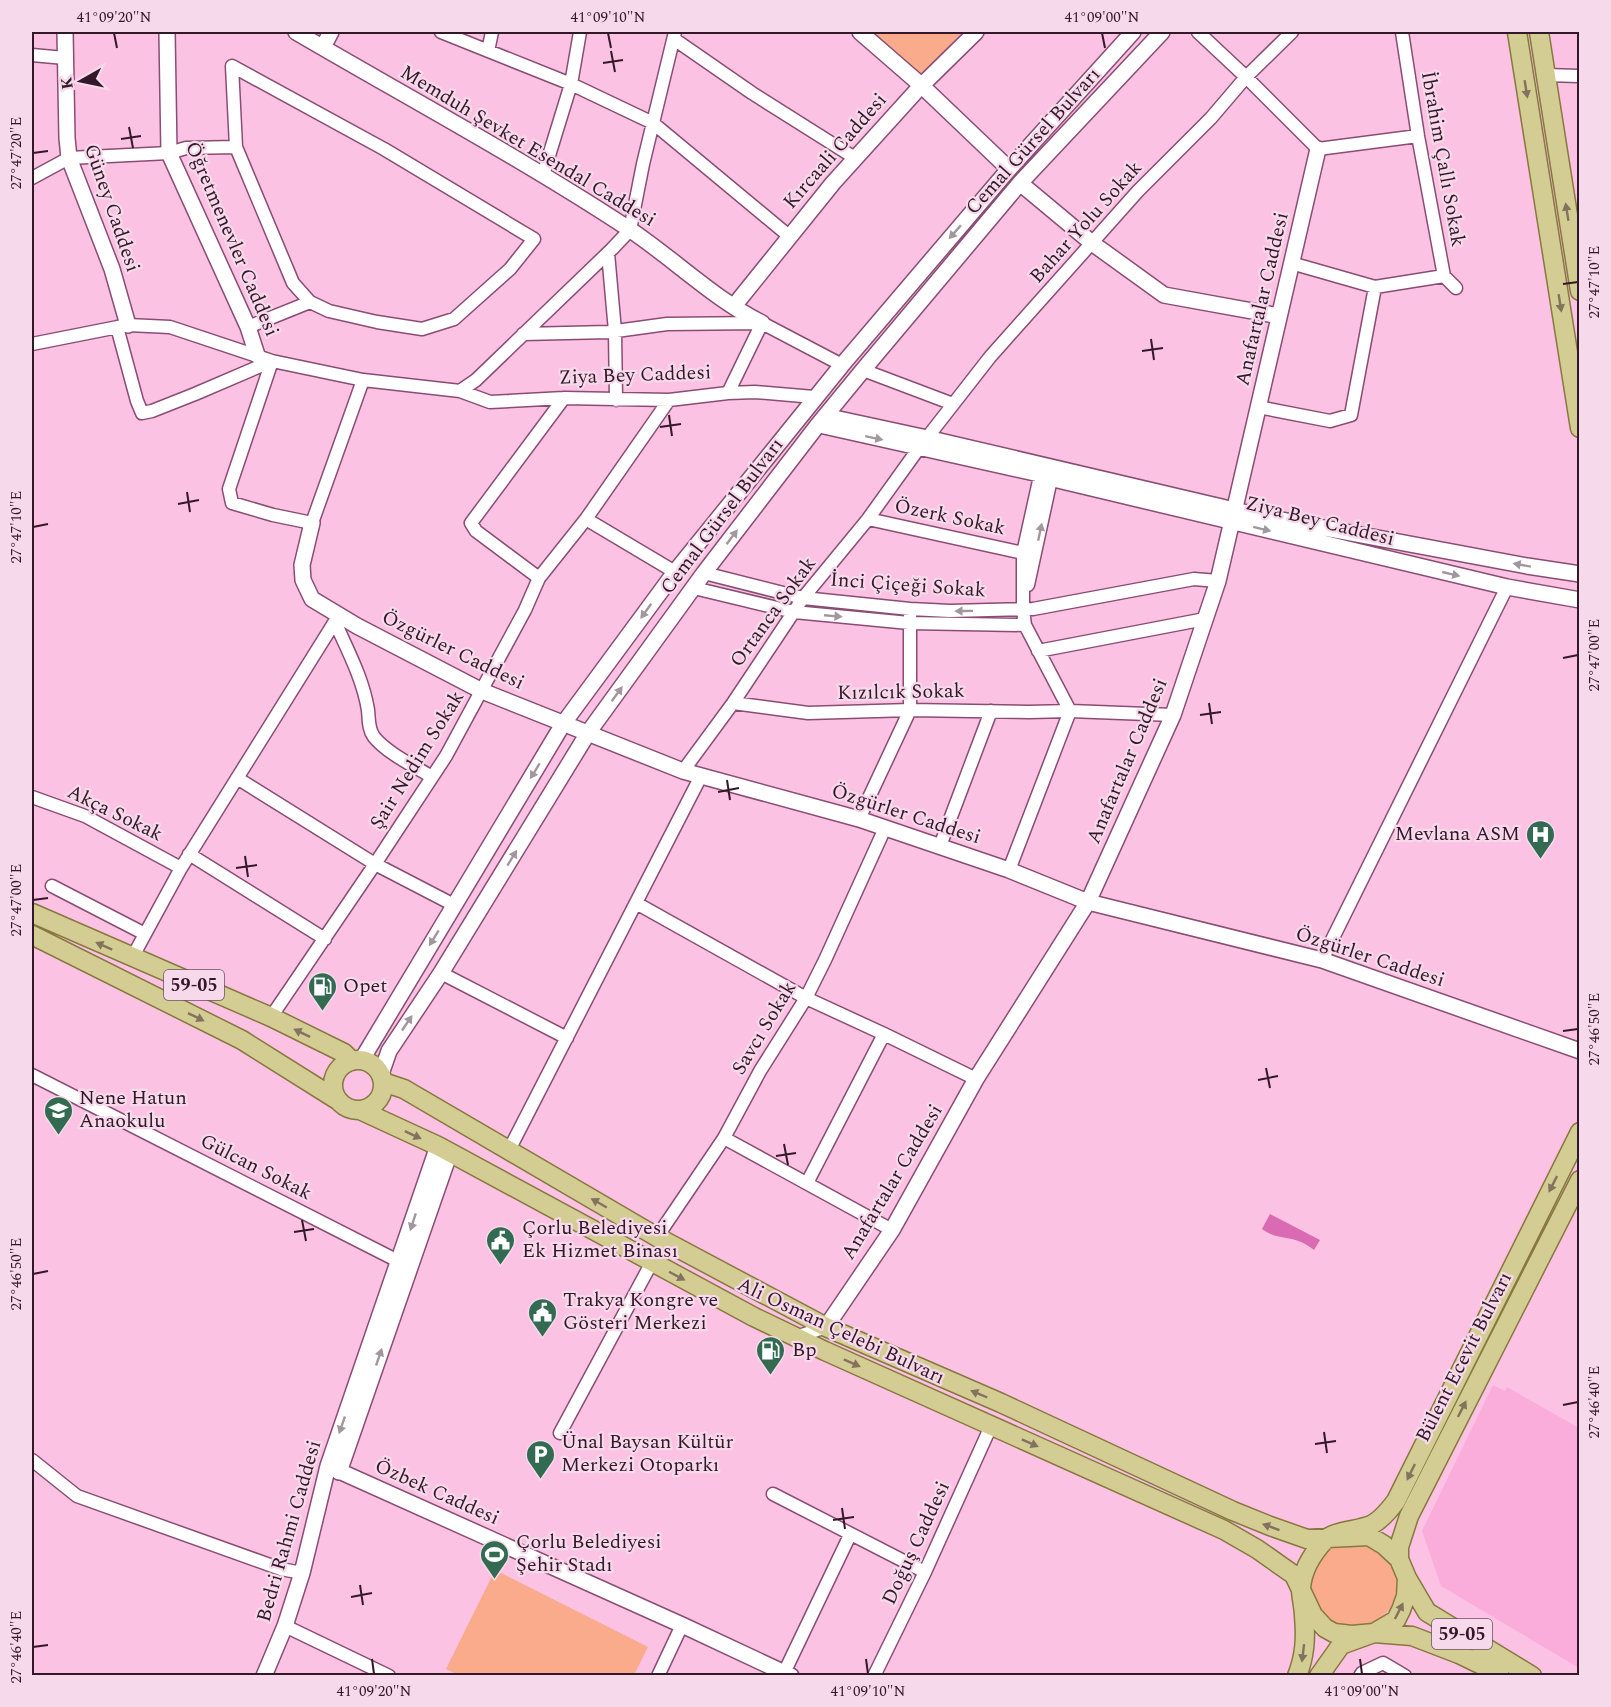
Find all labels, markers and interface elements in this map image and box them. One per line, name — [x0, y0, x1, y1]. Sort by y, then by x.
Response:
text: 41°09'20"N — [77, 6, 152, 29]
text: 41°09'10"N — [571, 6, 646, 29]
text: 41°09'00"N — [1065, 6, 1140, 29]
north arrow — [51, 51, 111, 111]
street label: Memduh Şevket Esendal Caddesi — [394, 57, 662, 235]
street label: Cemal Gürsel Bulvarı — [958, 61, 1108, 221]
street label: İbrahim Çallı Sokak — [1413, 69, 1473, 249]
text: K — [54, 75, 80, 91]
one-way arrow — [1522, 80, 1531, 99]
street label: Kırcaali Caddesi — [776, 86, 894, 216]
text: 27°47'20"E — [5, 117, 28, 189]
street label: Öğretmenevler Caddesi — [177, 137, 287, 341]
street label: Güney Caddesi — [76, 140, 148, 276]
street label: Bahar Yolu Sokak — [1022, 154, 1150, 290]
one-way arrow — [1562, 203, 1571, 222]
street label: Anafartalar Caddesi — [1227, 209, 1297, 389]
one-way arrow — [949, 224, 962, 239]
text: 27°47'10"E — [1583, 246, 1606, 318]
one-way arrow — [1555, 293, 1564, 312]
street label: Ziya Bey Caddesi — [558, 357, 712, 393]
street label: Cemal Gürsel Bulvarı — [653, 431, 791, 601]
one-way arrow — [865, 434, 883, 444]
street label: Ziya Bey Caddesi — [1242, 488, 1398, 554]
text: 27°47'10"E — [5, 491, 28, 563]
street label: Özerk Sokak — [892, 491, 1008, 543]
one-way arrow — [1035, 523, 1045, 541]
one-way arrow — [1253, 525, 1271, 534]
one-way arrow — [726, 529, 738, 545]
street label: Ortanca Sokak — [723, 550, 823, 674]
one-way arrow — [1512, 560, 1531, 569]
street label: İnci Çiçeği Sokak — [829, 565, 987, 605]
one-way arrow — [1442, 570, 1460, 580]
street label: Özgürler Caddesi — [376, 602, 530, 698]
one-way arrow — [640, 603, 652, 619]
one-way arrow — [955, 606, 974, 616]
one-way arrow — [823, 611, 842, 621]
text: 27°47'00"E — [1583, 619, 1606, 691]
street label: Anafartalar Caddesi — [1079, 674, 1175, 848]
street label: Kızılcık Sokak — [837, 676, 965, 708]
street label: Şair Nedim Sokak — [362, 685, 472, 835]
one-way arrow — [610, 686, 622, 701]
one-way arrow — [529, 763, 540, 779]
street label: Özgürler Caddesi — [827, 776, 985, 852]
street label: Akça Sokak — [62, 777, 168, 849]
hospital icon: Mevlana ASM — [1525, 818, 1557, 860]
place label: Mevlana ASM — [1395, 819, 1520, 849]
one-way arrow — [506, 850, 517, 866]
text: 27°47'00"E — [5, 864, 28, 936]
street label: Özgürler Caddesi — [1291, 919, 1449, 995]
one-way arrow — [429, 930, 440, 946]
one-way arrow — [95, 940, 113, 950]
road number: 59-05 — [164, 970, 224, 1000]
fuel station icon: Opet — [306, 970, 338, 1012]
place label: Opet — [343, 971, 387, 1001]
street label: Savcı Sokak — [724, 975, 804, 1081]
text: 27°46'50"E — [1583, 993, 1606, 1065]
one-way arrow — [188, 1013, 205, 1022]
one-way arrow — [402, 1015, 413, 1031]
one-way arrow — [293, 1028, 310, 1037]
place label: Nene Hatun Anaokulu — [79, 1083, 187, 1136]
school or university icon: Nene Hatun Anaokulu — [42, 1094, 74, 1136]
street label: Anafartalar Caddesi — [833, 1098, 951, 1266]
street label: Gülcan Sokak — [195, 1126, 317, 1208]
one-way arrow — [404, 1130, 422, 1140]
one-way arrow — [1549, 1176, 1558, 1193]
one-way arrow — [591, 1198, 607, 1209]
one-way arrow — [408, 1213, 417, 1231]
place label: Çorlu Belediyesi Ek Hizmet Binası — [522, 1213, 678, 1266]
public building icon: Çorlu Belediyesi Ek Hizmet Binası — [485, 1224, 517, 1266]
text: 27°46'50"E — [5, 1238, 28, 1310]
street label: Bülent Ecevit Bulvarı — [1408, 1267, 1520, 1447]
street label: Ali Osman Çelebi Bulvarı — [732, 1270, 950, 1392]
one-way arrow — [669, 1271, 686, 1281]
place label: Trakya Kongre ve Gösteri Merkezi — [563, 1285, 718, 1338]
public building icon: Trakya Kongre ve Gösteri Merkezi — [526, 1296, 558, 1338]
fuel station icon: Bp — [755, 1334, 787, 1376]
place label: Bp — [792, 1335, 817, 1365]
one-way arrow — [375, 1348, 385, 1366]
one-way arrow — [843, 1359, 860, 1368]
text: 27°46'40"E — [1583, 1366, 1606, 1438]
one-way arrow — [971, 1389, 988, 1398]
one-way arrow — [1458, 1401, 1467, 1418]
one-way arrow — [336, 1417, 346, 1435]
place label: Ünal Baysan Kültür Merkezi Otoparkı — [561, 1427, 734, 1480]
street label: Bedri Rahmi Caddesi — [249, 1437, 329, 1625]
parking icon: Ünal Baysan Kültür Merkezi Otoparkı — [524, 1438, 556, 1480]
one-way arrow — [1021, 1438, 1039, 1448]
street label: Özbek Caddesi — [370, 1451, 504, 1533]
one-way arrow — [1406, 1463, 1415, 1480]
street label: Doğuş Caddesi — [874, 1476, 958, 1610]
one-way arrow — [1262, 1521, 1280, 1531]
place label: Çorlu Belediyesi Şehir Stadı — [516, 1527, 662, 1580]
sports icon: Çorlu Belediyesi Şehir Stadı — [479, 1538, 511, 1580]
one-way arrow — [1395, 1603, 1404, 1620]
text: 27°46'40"E — [5, 1611, 28, 1683]
road number: 59-05 — [1432, 1619, 1492, 1649]
one-way arrow — [1298, 1644, 1308, 1663]
text: 41°09'20"N — [337, 1680, 412, 1703]
text: 41°09'10"N — [831, 1680, 906, 1703]
text: 41°09'00"N — [1325, 1680, 1400, 1703]

